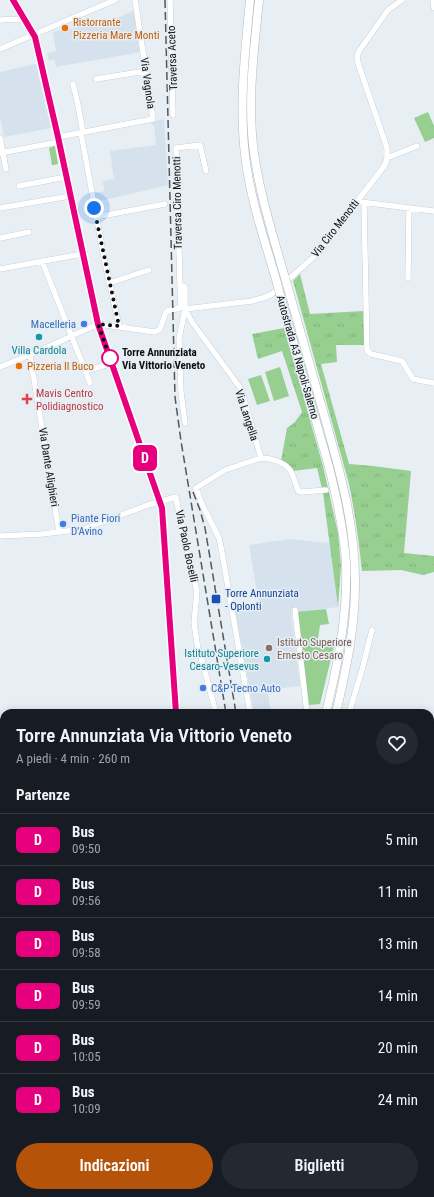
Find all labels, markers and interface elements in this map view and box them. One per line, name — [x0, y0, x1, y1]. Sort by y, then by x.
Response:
place label: Ristorrante Pizzeria Mare Monti — [73, 16, 159, 42]
marker: Ristorrante Pizzeria Mare Monti — [60, 23, 70, 33]
street label: Traversa Aceto — [165, 25, 180, 91]
street label: Via Vagnola — [137, 57, 158, 110]
street label: Traversa Ciro Menotti — [170, 156, 185, 250]
street label: Via Ciro Menotti — [309, 197, 362, 260]
your location — [84, 198, 104, 218]
street label: Autostrada A3 Napoli-Salerno — [274, 294, 322, 421]
place label: Macelleria — [31, 318, 76, 331]
marker: Macelleria — [79, 319, 89, 329]
marker: Villa Cardola — [34, 332, 44, 342]
place label: Villa Cardola — [11, 344, 67, 357]
place label: Torre Annunziata Via Vittorio Veneto — [122, 346, 206, 372]
marker: Torre Annunziata Via Vittorio Veneto — [101, 349, 119, 367]
place label: Pizzeria Il Buco — [27, 360, 94, 373]
marker: Pizzeria Il Buco — [14, 361, 24, 371]
place label: Mavis Centro Polidiagnostico — [36, 387, 104, 413]
street label: Via Langella — [232, 388, 261, 442]
marker: Mavis Centro Polidiagnostico — [21, 393, 33, 405]
street label: Via Dante Alighieri — [36, 427, 61, 508]
line badge: D — [132, 445, 158, 471]
text: D — [141, 450, 149, 466]
street label: Via Paolo Boselli — [173, 509, 200, 583]
place label: Piante Fiori D'Avino — [71, 512, 120, 538]
marker: Piante Fiori D'Avino — [58, 519, 68, 529]
place label: Torre Annunziata - Oplonti — [225, 587, 299, 613]
marker: Torre Annunziata - Oplonti — [210, 593, 222, 605]
place label: Istituto Superiore Ernesto Cesaro — [277, 636, 352, 662]
marker: Istituto Superiore Ernesto Cesaro — [264, 643, 274, 653]
place label: Istituto Superiore Cesaro-Vesevus — [184, 647, 259, 673]
marker: Istituto Superiore Cesaro-Vesevus — [262, 654, 272, 664]
place label: C&P Tecno Auto — [211, 682, 281, 695]
marker: C&P Tecno Auto — [198, 683, 208, 693]
button: heart — [376, 722, 418, 764]
text: Torre Annunziata Via Vittorio Veneto — [16, 724, 292, 747]
text: A piedi · 4 min · 260 m — [16, 751, 130, 766]
text: Partenze — [16, 786, 70, 804]
text: Bus — [72, 823, 95, 841]
text: 5 min — [385, 831, 418, 849]
text: D — [34, 832, 42, 848]
text: 09:50 — [72, 841, 101, 856]
text: Bus — [72, 875, 95, 893]
text: 11 min — [378, 883, 418, 901]
text: D — [34, 884, 42, 900]
text: 09:56 — [72, 893, 101, 908]
text: Bus — [72, 927, 95, 945]
text: 13 min — [378, 935, 418, 953]
text: D — [34, 936, 42, 952]
text: 09:58 — [72, 945, 101, 960]
text: Bus — [72, 979, 95, 997]
text: 14 min — [378, 987, 418, 1005]
text: D — [34, 988, 42, 1004]
text: 09:59 — [72, 997, 101, 1012]
text: Bus — [72, 1031, 95, 1049]
text: 20 min — [378, 1039, 418, 1057]
text: D — [34, 1040, 42, 1056]
text: 10:05 — [72, 1049, 101, 1064]
text: Bus — [72, 1083, 95, 1101]
text: 24 min — [378, 1091, 418, 1109]
text: D — [34, 1092, 42, 1108]
text: 10:09 — [72, 1101, 101, 1116]
button: Indicazioni — [16, 1143, 213, 1189]
button: Biglietti — [221, 1143, 418, 1189]

